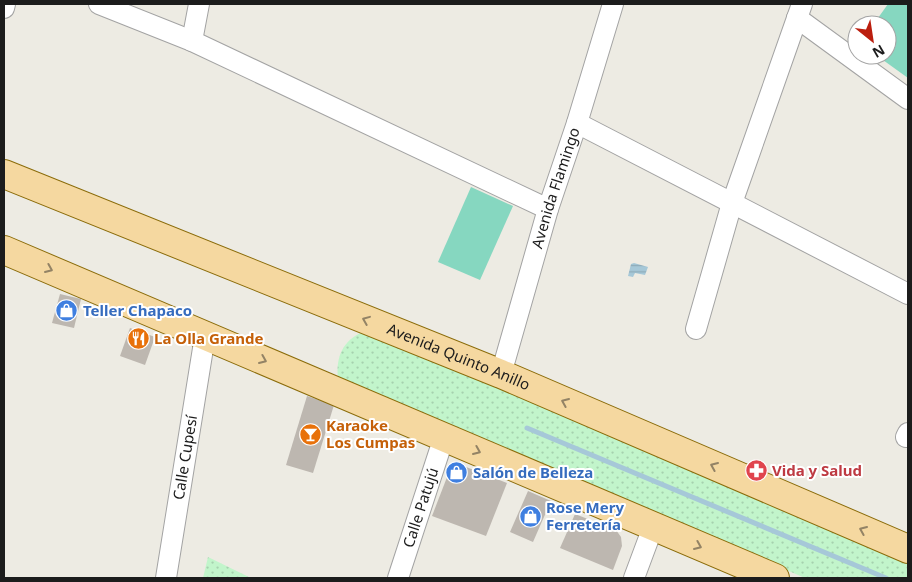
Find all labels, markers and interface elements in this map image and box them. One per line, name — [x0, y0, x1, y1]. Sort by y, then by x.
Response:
north arrow — [847, 15, 897, 65]
text: N — [869, 41, 888, 63]
street label: Avenida Flamingo — [526, 125, 584, 250]
one-way arrow — [44, 263, 53, 274]
shop icon: Teller Chapaco — [55, 299, 79, 323]
place label: Teller Chapaco — [83, 300, 192, 320]
one-way arrow — [362, 316, 371, 326]
street label: Avenida Quinto Anillo — [384, 318, 533, 394]
restaurant icon: La Olla Grande — [126, 327, 150, 351]
place label: La Olla Grande — [154, 328, 263, 348]
one-way arrow — [258, 354, 267, 365]
one-way arrow — [561, 397, 570, 408]
street label: Calle Cupesí — [168, 412, 201, 501]
place label: Karaoke Los Cumpas — [326, 415, 415, 452]
bar icon: Karaoke Los Cumpas — [298, 423, 322, 447]
one-way arrow — [472, 445, 481, 456]
pharmacy icon: Vida y Salud — [744, 459, 768, 483]
place label: Vida y Salud — [772, 460, 862, 480]
shop icon: Salón de Belleza — [445, 461, 469, 485]
place label: Salón de Belleza — [473, 462, 593, 482]
one-way arrow — [710, 462, 719, 472]
street label: Calle Patujú — [398, 465, 442, 550]
place label: Rose Mery Ferretería — [546, 497, 624, 534]
shop icon: Rose Mery Ferretería — [518, 505, 542, 529]
one-way arrow — [859, 526, 868, 537]
one-way arrow — [693, 539, 702, 550]

